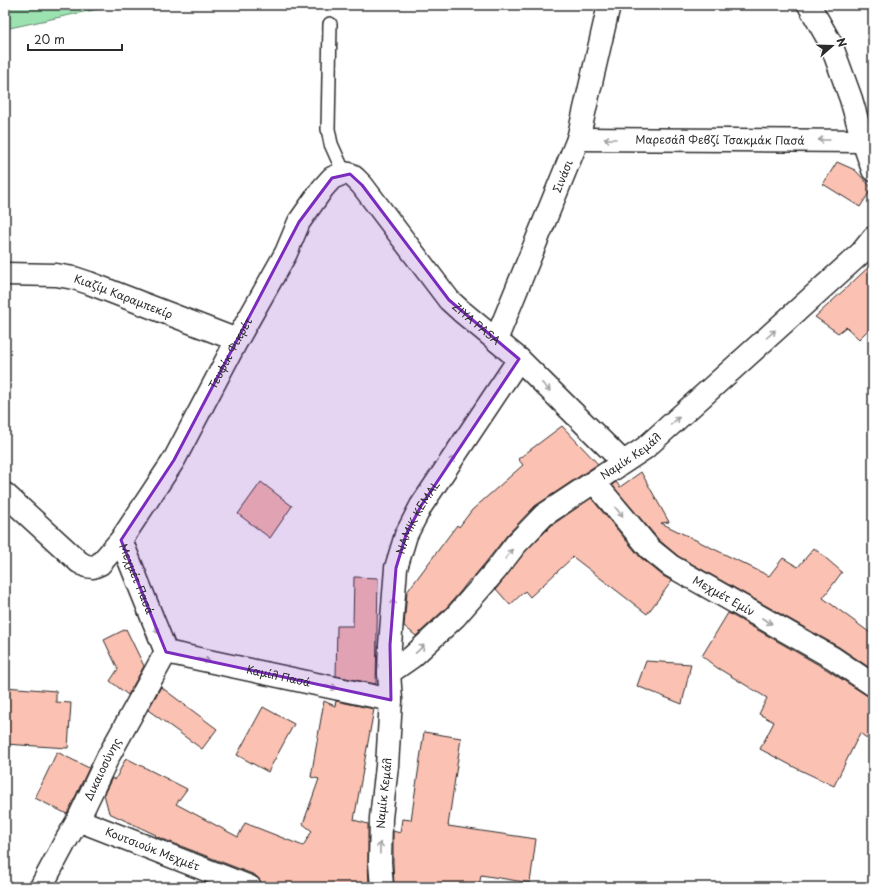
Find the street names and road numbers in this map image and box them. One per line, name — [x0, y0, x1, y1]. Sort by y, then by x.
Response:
street label: Μαρεσάλ Φεβζί Τσακμάκ Πασά — [635, 130, 805, 149]
street label: Σινάσι — [548, 157, 577, 195]
street label: Κιαζίμ Καραμπεκίρ — [72, 270, 175, 322]
street label: ZIYA PASA — [449, 298, 505, 348]
street label: Τευφίκ Φικρέτ — [204, 314, 256, 392]
street label: Ναμίκ Κεμάλ — [597, 428, 665, 483]
street label: NAMIK KEMAL — [392, 477, 444, 557]
street label: Μεχμέτ Πασά — [115, 541, 159, 617]
street label: Μεχμέτ Εμίν — [690, 571, 758, 620]
street label: Καμίλ Πασά — [245, 660, 312, 691]
street label: Δικαιοσύνης — [80, 734, 125, 803]
street label: Ναμίκ Κεμάλ — [372, 757, 395, 829]
street label: Κουτσιούκ Μεχμέτ — [103, 822, 203, 875]

